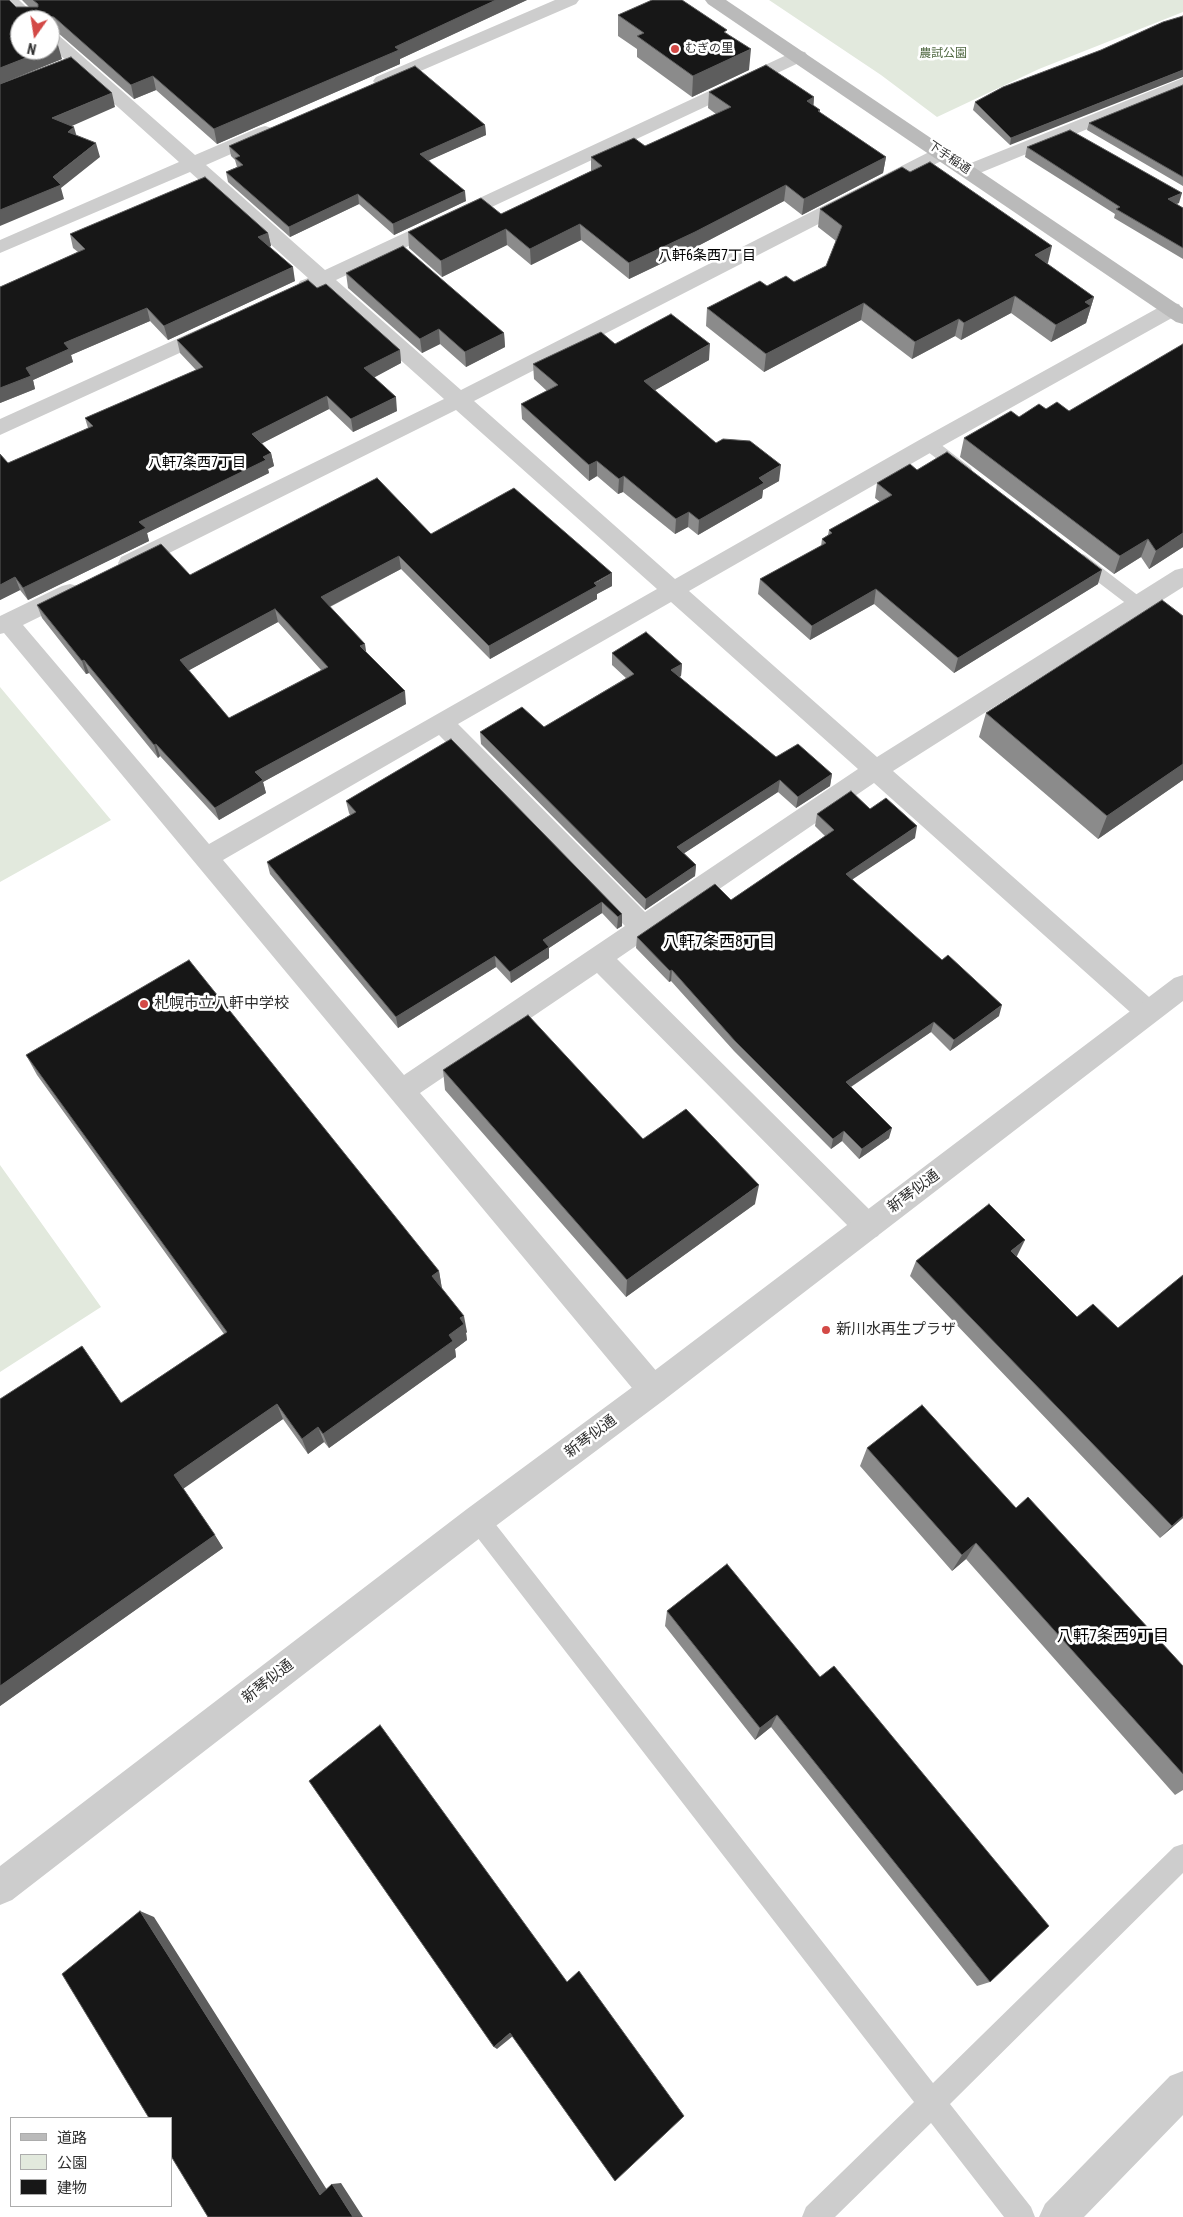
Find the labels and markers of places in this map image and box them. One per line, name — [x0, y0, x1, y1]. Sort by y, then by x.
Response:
place label: むぎの里 — [685, 42, 733, 56]
marker: むぎの里 — [669, 43, 681, 55]
place label: 札幌市立八軒中学校 — [154, 995, 289, 1013]
marker: 札幌市立八軒中学校 — [138, 998, 150, 1010]
place label: 新川水再生プラザ — [836, 1321, 956, 1339]
marker: 新川水再生プラザ — [820, 1324, 832, 1336]

